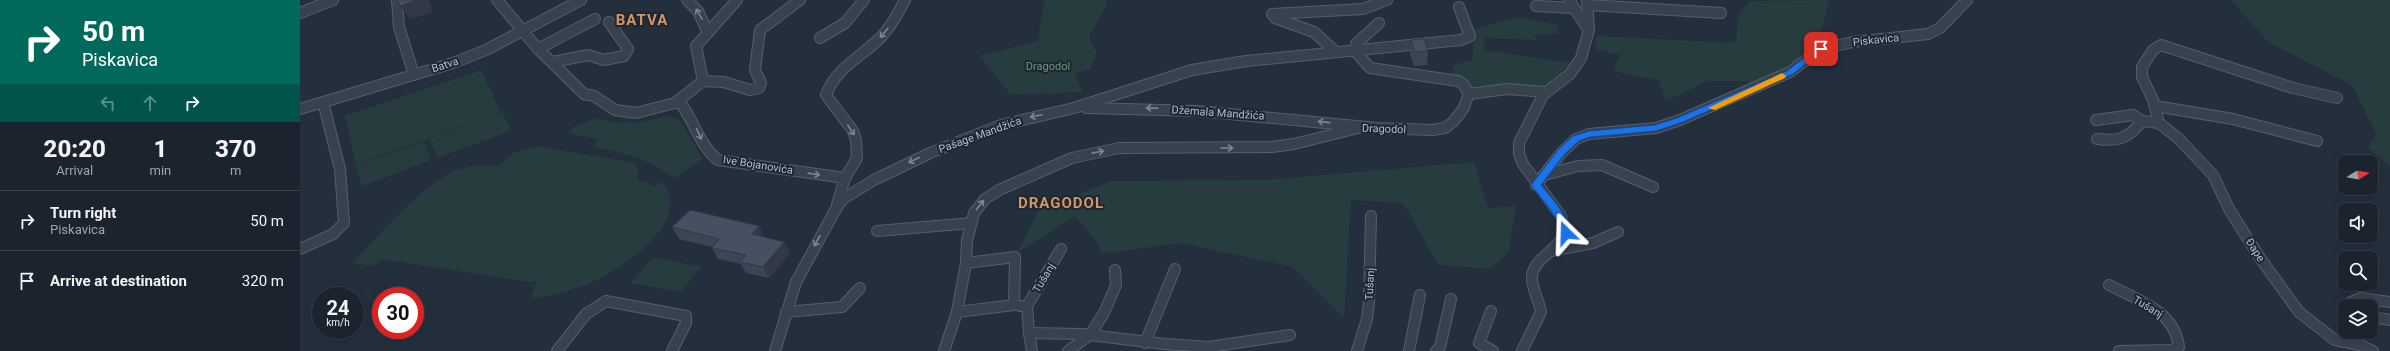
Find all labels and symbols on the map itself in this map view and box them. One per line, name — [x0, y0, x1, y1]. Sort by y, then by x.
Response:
one-way arrow — [694, 8, 702, 20]
district label: BATVA — [616, 11, 668, 29]
one-way arrow — [880, 28, 889, 38]
street label: Piskavica — [1852, 31, 1900, 49]
pin — [1804, 32, 1838, 66]
street label: Batva — [430, 55, 460, 75]
park label: Dragodol — [1026, 60, 1070, 73]
street label: Džemala Mandžića — [1171, 103, 1265, 123]
one-way arrow — [1146, 105, 1159, 112]
one-way arrow — [1030, 112, 1043, 120]
street label: Pašage Mandžića — [937, 114, 1023, 156]
one-way arrow — [1318, 118, 1331, 126]
street label: Dragodol — [1362, 122, 1406, 136]
one-way arrow — [847, 124, 855, 135]
one-way arrow — [696, 128, 703, 140]
one-way arrow — [1220, 144, 1233, 152]
one-way arrow — [1091, 148, 1104, 156]
street label: Ive Bojanovića — [722, 153, 794, 177]
north arrow — [2338, 155, 2378, 195]
one-way arrow — [908, 157, 920, 164]
one-way arrow — [807, 170, 820, 178]
district label: DRAGODOL — [1018, 194, 1104, 212]
one-way arrow — [976, 200, 985, 211]
position arrow — [1545, 212, 1587, 254]
one-way arrow — [813, 235, 820, 247]
street label: Đape — [2243, 236, 2267, 264]
street label: Tušanj — [1030, 261, 1058, 295]
street label: Tušanj — [1363, 267, 1377, 301]
speed limit sign: 30 — [372, 287, 424, 339]
street label: Tušanj — [2131, 293, 2165, 321]

